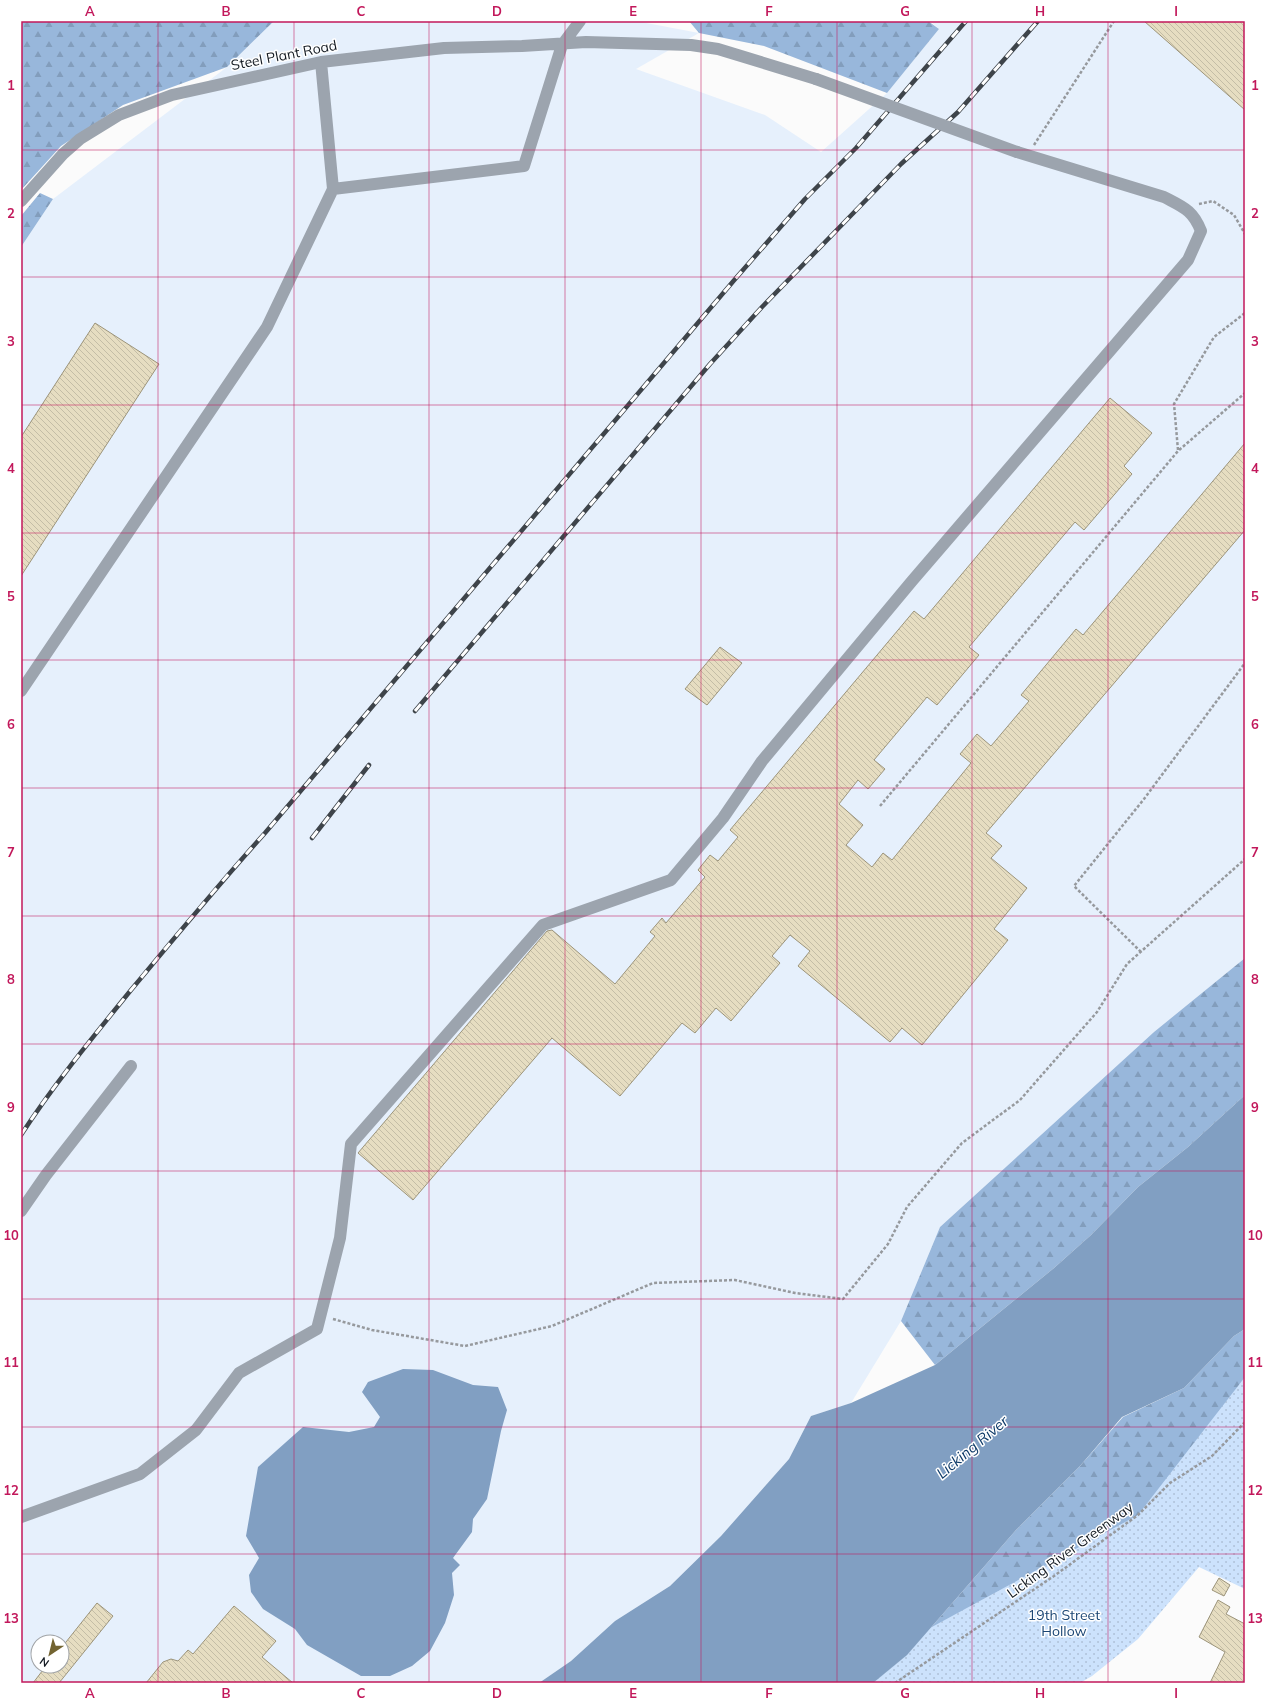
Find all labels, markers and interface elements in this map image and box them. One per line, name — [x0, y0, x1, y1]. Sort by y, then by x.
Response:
text: A — [85, 3, 95, 19]
text: B — [222, 3, 231, 19]
text: C — [357, 3, 366, 19]
text: D — [492, 3, 502, 19]
text: E — [629, 3, 637, 19]
text: F — [765, 3, 773, 19]
text: G — [900, 3, 910, 19]
text: H — [1035, 3, 1045, 19]
text: I — [1174, 3, 1178, 19]
street label: Steel Plant Road — [229, 36, 339, 74]
text: 1 — [7, 77, 15, 93]
text: 1 — [1251, 77, 1259, 93]
text: 2 — [7, 205, 15, 221]
text: 2 — [1251, 205, 1259, 221]
text: 3 — [7, 333, 15, 349]
text: 3 — [1251, 333, 1259, 349]
text: 4 — [7, 460, 15, 476]
text: 4 — [1251, 460, 1259, 476]
text: 5 — [7, 588, 15, 604]
text: 5 — [1251, 588, 1259, 604]
text: 6 — [7, 716, 15, 732]
text: 6 — [1251, 716, 1259, 732]
text: 7 — [7, 844, 15, 860]
text: 7 — [1251, 844, 1259, 860]
text: 8 — [7, 971, 15, 987]
text: 8 — [1251, 971, 1259, 987]
text: 9 — [7, 1099, 15, 1115]
text: 9 — [1251, 1099, 1259, 1115]
text: 10 — [3, 1227, 19, 1243]
text: 10 — [1247, 1227, 1263, 1243]
text: 11 — [3, 1354, 19, 1370]
text: 11 — [1247, 1354, 1263, 1370]
water label: Licking River — [932, 1411, 1012, 1482]
text: 12 — [3, 1482, 19, 1498]
text: 12 — [1247, 1482, 1263, 1498]
street label: Licking River Greenway — [1003, 1498, 1137, 1602]
park label: 19th Street Hollow — [1028, 1606, 1100, 1640]
text: 13 — [3, 1610, 19, 1626]
text: 13 — [1247, 1610, 1263, 1626]
north arrow — [30, 1634, 70, 1674]
text: N — [37, 1654, 52, 1670]
text: A — [85, 1685, 95, 1701]
text: B — [222, 1685, 231, 1701]
text: C — [357, 1685, 366, 1701]
text: D — [492, 1685, 502, 1701]
text: E — [629, 1685, 637, 1701]
text: F — [765, 1685, 773, 1701]
text: G — [900, 1685, 910, 1701]
text: H — [1035, 1685, 1045, 1701]
text: I — [1174, 1685, 1178, 1701]

